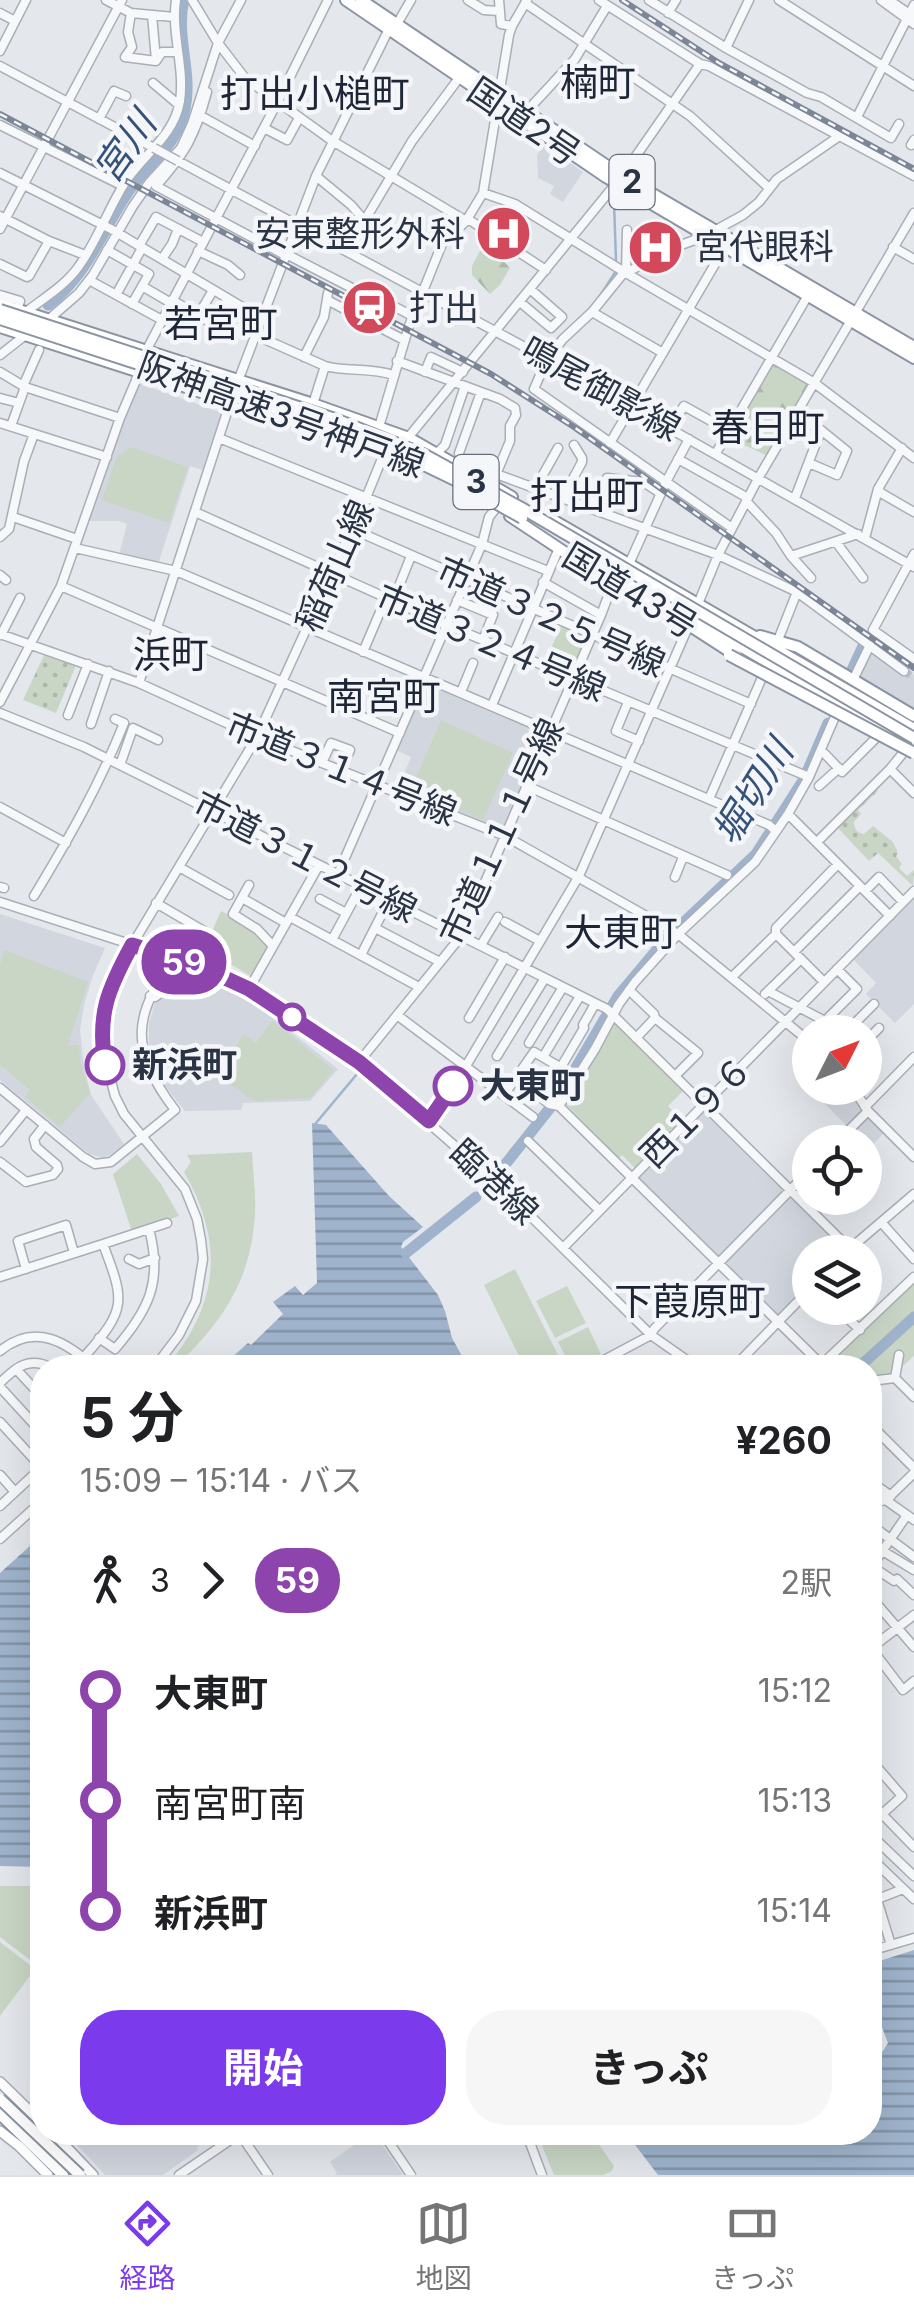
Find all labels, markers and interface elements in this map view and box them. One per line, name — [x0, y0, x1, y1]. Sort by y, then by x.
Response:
district label: 楠町 — [560, 59, 636, 105]
street label: 国道2号 — [460, 68, 589, 174]
district label: 打出小槌町 — [220, 70, 410, 116]
water label: 宮川 — [84, 99, 167, 191]
road number: 2 — [610, 155, 654, 209]
hospital icon: 安東整形外科 — [474, 204, 534, 264]
place label: 安東整形外科 — [255, 212, 465, 254]
hospital icon: 宮代眼科 — [625, 217, 685, 277]
place label: 宮代眼科 — [694, 225, 834, 267]
station icon: 打出 — [340, 278, 400, 338]
place label: 打出 — [409, 286, 479, 328]
district label: 若宮町 — [164, 300, 278, 346]
street label: 鳴尾御影線 — [515, 327, 688, 449]
street label: 阪神高速3号神戸線 — [132, 343, 430, 485]
district label: 春日町 — [711, 404, 825, 450]
road number: 3 — [454, 455, 498, 509]
district label: 打出町 — [530, 472, 644, 518]
street label: 稲荷山線 — [286, 493, 382, 638]
street label: 国道43号 — [556, 534, 705, 647]
street label: 市道３２５号線 — [431, 547, 672, 685]
street label: 市道３２４号線 — [370, 575, 612, 709]
district label: 浜町 — [133, 631, 209, 677]
district label: 南宮町 — [327, 673, 441, 719]
street label: 市道３１４号線 — [220, 703, 463, 833]
street label: 市道１１１号線 — [430, 712, 572, 951]
water label: 堀切川 — [702, 728, 804, 852]
street label: 市道３１２号線 — [187, 782, 424, 930]
district label: 大東町 — [564, 909, 678, 955]
line badge: 59 — [139, 930, 229, 994]
text: 59 — [161, 941, 207, 983]
unlabelled marker — [279, 1004, 305, 1030]
north arrow — [792, 1015, 882, 1105]
map controls — [792, 1015, 882, 1325]
place label: 新浜町 — [132, 1043, 237, 1085]
marker: 新浜町 — [86, 1046, 124, 1084]
street label: 西１９６ — [631, 1047, 760, 1176]
place label: 大東町 — [480, 1064, 585, 1106]
marker: 大東町 — [434, 1067, 472, 1105]
button: locate — [792, 1125, 882, 1215]
street label: 臨港線 — [442, 1130, 547, 1232]
button: layers — [792, 1235, 882, 1325]
district label: 下葭原町 — [614, 1278, 766, 1324]
text: 5 分 — [80, 1384, 183, 1450]
text: ¥260 — [736, 1417, 832, 1463]
text: 15:09 – 15:14 · バス — [80, 1461, 362, 1500]
icon: walk — [80, 1553, 135, 1608]
icon: forward — [185, 1553, 240, 1608]
text: 59 — [275, 1559, 320, 1601]
text: 3 — [150, 1561, 170, 1600]
text: 2駅 — [780, 1563, 832, 1602]
text: 大東町 — [154, 1670, 268, 1716]
text: 15:12 — [758, 1671, 832, 1710]
text: 南宮町南 — [154, 1780, 306, 1826]
text: 15:13 — [758, 1781, 832, 1820]
text: 新浜町 — [154, 1890, 268, 1936]
text: 15:14 — [757, 1891, 832, 1930]
button: 開始 — [80, 2010, 446, 2125]
button: きっぷ — [466, 2010, 832, 2125]
tab: 経路 — [120, 2196, 176, 2296]
tab: 地図 — [416, 2196, 472, 2296]
tab: きっぷ — [711, 2196, 794, 2296]

